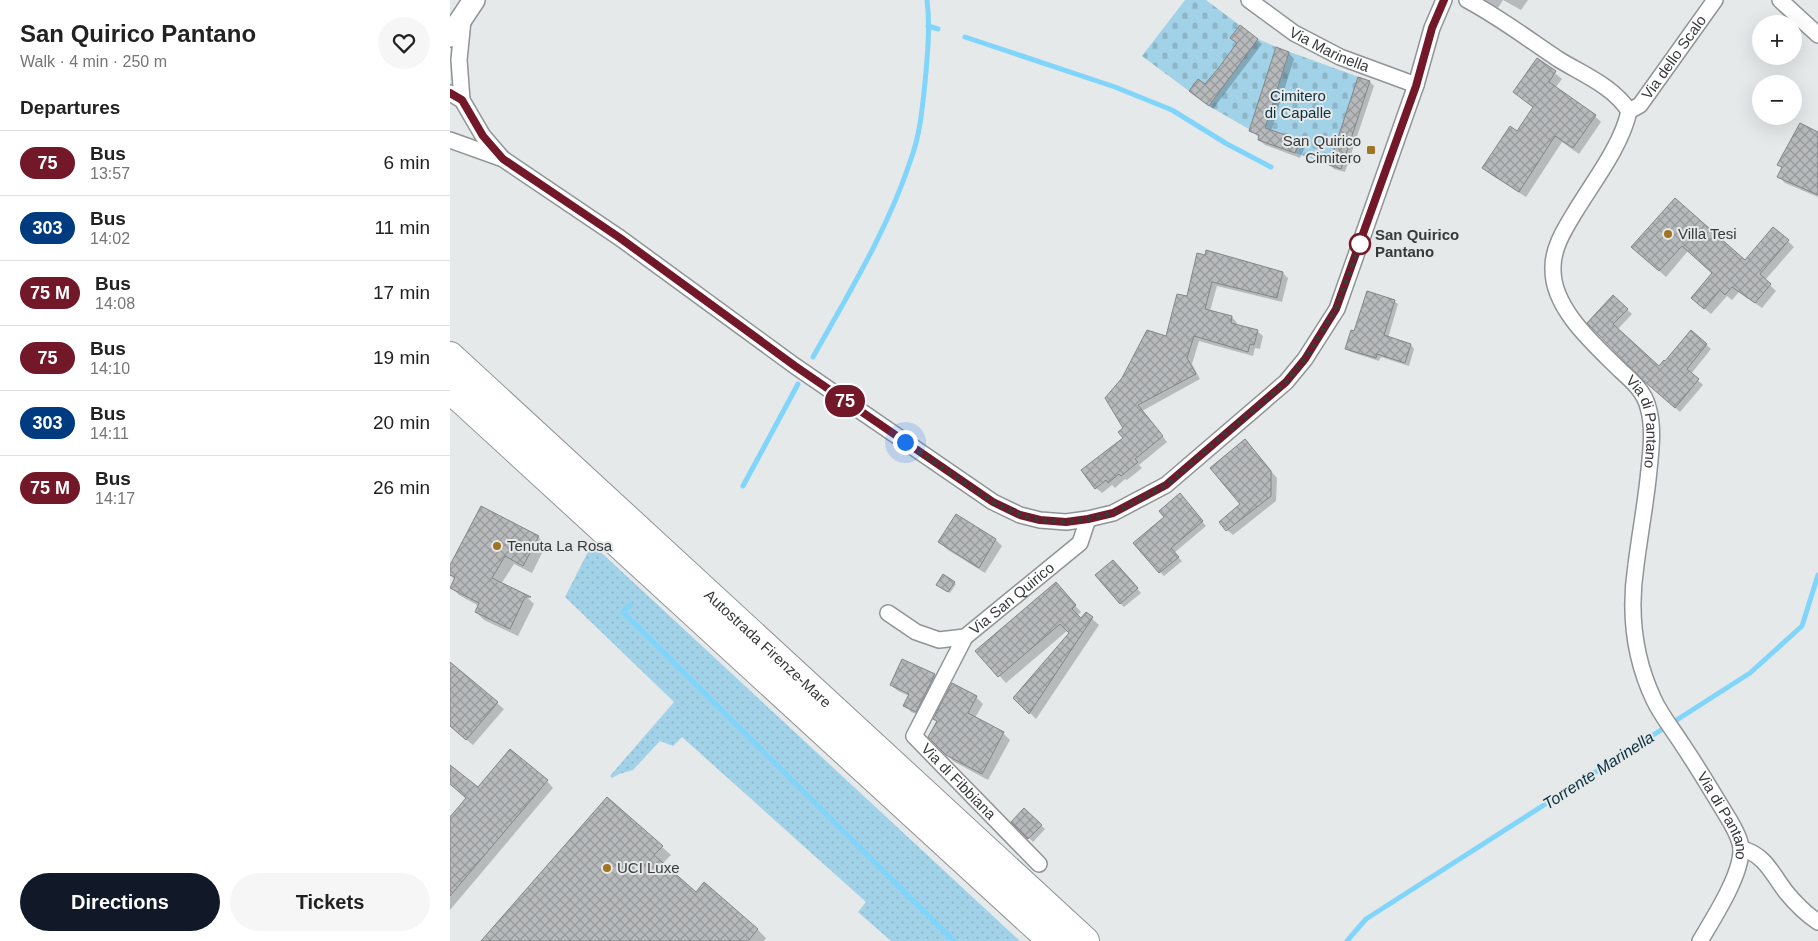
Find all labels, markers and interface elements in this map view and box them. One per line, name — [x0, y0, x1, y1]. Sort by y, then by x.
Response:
street label: Via dello Scalo — [1638, 12, 1709, 102]
map controls — [1752, 15, 1802, 125]
button: + — [1752, 15, 1802, 65]
button: heart — [378, 17, 430, 69]
text: San Quirico Pantano — [20, 20, 256, 47]
street label: Via Marinella — [1287, 23, 1372, 75]
text: Walk · 4 min · 250 m — [20, 53, 167, 70]
button: − — [1752, 75, 1802, 125]
park label: Cimitero di Capalle — [1265, 87, 1331, 121]
text: Departures — [20, 97, 120, 118]
place label: San Quirico Cimitero — [1283, 132, 1361, 166]
text: Bus — [90, 143, 126, 164]
marker: San Quirico Cimitero — [1365, 144, 1377, 156]
text: 6 min — [384, 152, 430, 173]
text: 75 — [37, 153, 58, 173]
text: 13:57 — [90, 165, 130, 182]
text: Bus — [90, 208, 126, 229]
text: 11 min — [374, 217, 430, 238]
text: 303 — [32, 218, 63, 238]
place label: Villa Tesi — [1678, 225, 1737, 242]
place label: San Quirico Pantano — [1375, 226, 1459, 260]
marker: Villa Tesi — [1662, 228, 1674, 240]
text: 14:02 — [90, 230, 130, 247]
marker: San Quirico Pantano — [1349, 233, 1371, 255]
text: Bus — [95, 273, 131, 294]
text: 17 min — [373, 282, 430, 303]
text: 75 M — [30, 283, 70, 303]
text: 14:08 — [95, 295, 135, 312]
text: Bus — [90, 338, 126, 359]
text: 19 min — [373, 347, 430, 368]
text: 75 — [37, 348, 58, 368]
text: 14:10 — [90, 360, 130, 377]
street label: Via di Pantano — [1623, 371, 1661, 469]
line badge: 75 — [822, 385, 868, 417]
text: 75 — [835, 391, 855, 411]
text: Bus — [90, 403, 126, 424]
text: 20 min — [373, 412, 430, 433]
text: 303 — [32, 413, 63, 433]
text: 14:11 — [90, 425, 129, 442]
your location — [893, 430, 918, 455]
text: Bus — [95, 468, 131, 489]
text: 26 min — [373, 477, 430, 498]
text: 75 M — [30, 478, 70, 498]
text: 14:17 — [95, 490, 135, 507]
place label: Tenuta La Rosa — [507, 537, 613, 554]
marker: Tenuta La Rosa — [491, 540, 503, 552]
street label: Via San Quirico — [966, 559, 1057, 638]
street label: Autostrada Firenze-Mare — [701, 586, 835, 711]
water label: Torrente Marinella — [1540, 728, 1657, 813]
street label: Via di Fibbiana — [918, 740, 1000, 823]
street label: Via di Pantano — [1694, 768, 1750, 861]
place label: UCI Luxe — [617, 859, 680, 876]
marker: UCI Luxe — [601, 862, 613, 874]
button: Directions — [20, 873, 220, 931]
button: Tickets — [230, 873, 430, 931]

